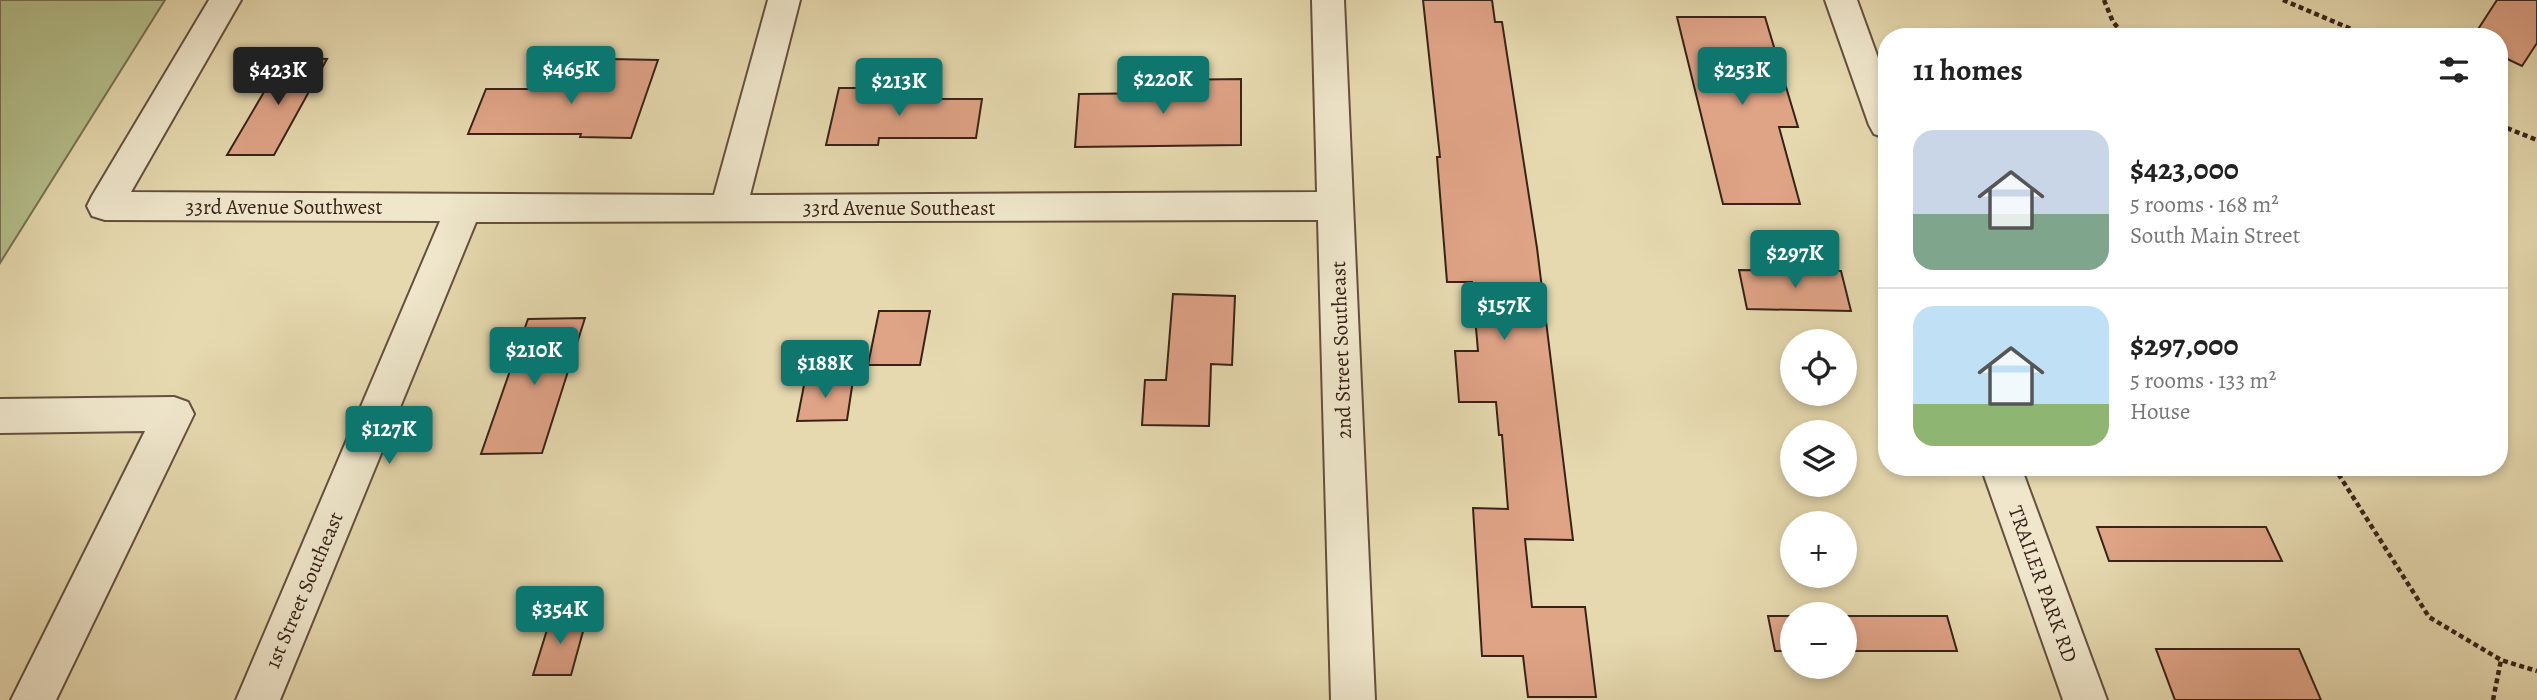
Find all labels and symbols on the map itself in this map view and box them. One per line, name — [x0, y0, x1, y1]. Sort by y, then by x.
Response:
pin: $465K — [522, 46, 620, 106]
pin: $423K — [229, 48, 327, 107]
pin: $253K — [1693, 48, 1791, 107]
pin: $220K — [1114, 57, 1212, 116]
pin: $213K — [850, 58, 948, 118]
street label: 33rd Avenue Southwest — [186, 193, 383, 221]
street label: 33rd Avenue Southeast — [803, 194, 995, 222]
pin: $297K — [1746, 230, 1844, 290]
street label: 2nd Street Southeast — [1324, 261, 1358, 439]
pin: $157K — [1455, 282, 1553, 342]
pin: $210K — [485, 328, 583, 387]
pin: $188K — [776, 340, 874, 400]
pin: $127K — [340, 406, 438, 466]
street label: TRAILER PARK RD — [2002, 502, 2084, 666]
street label: 1st Street Southeast — [258, 507, 350, 673]
pin: $354K — [511, 586, 609, 646]

